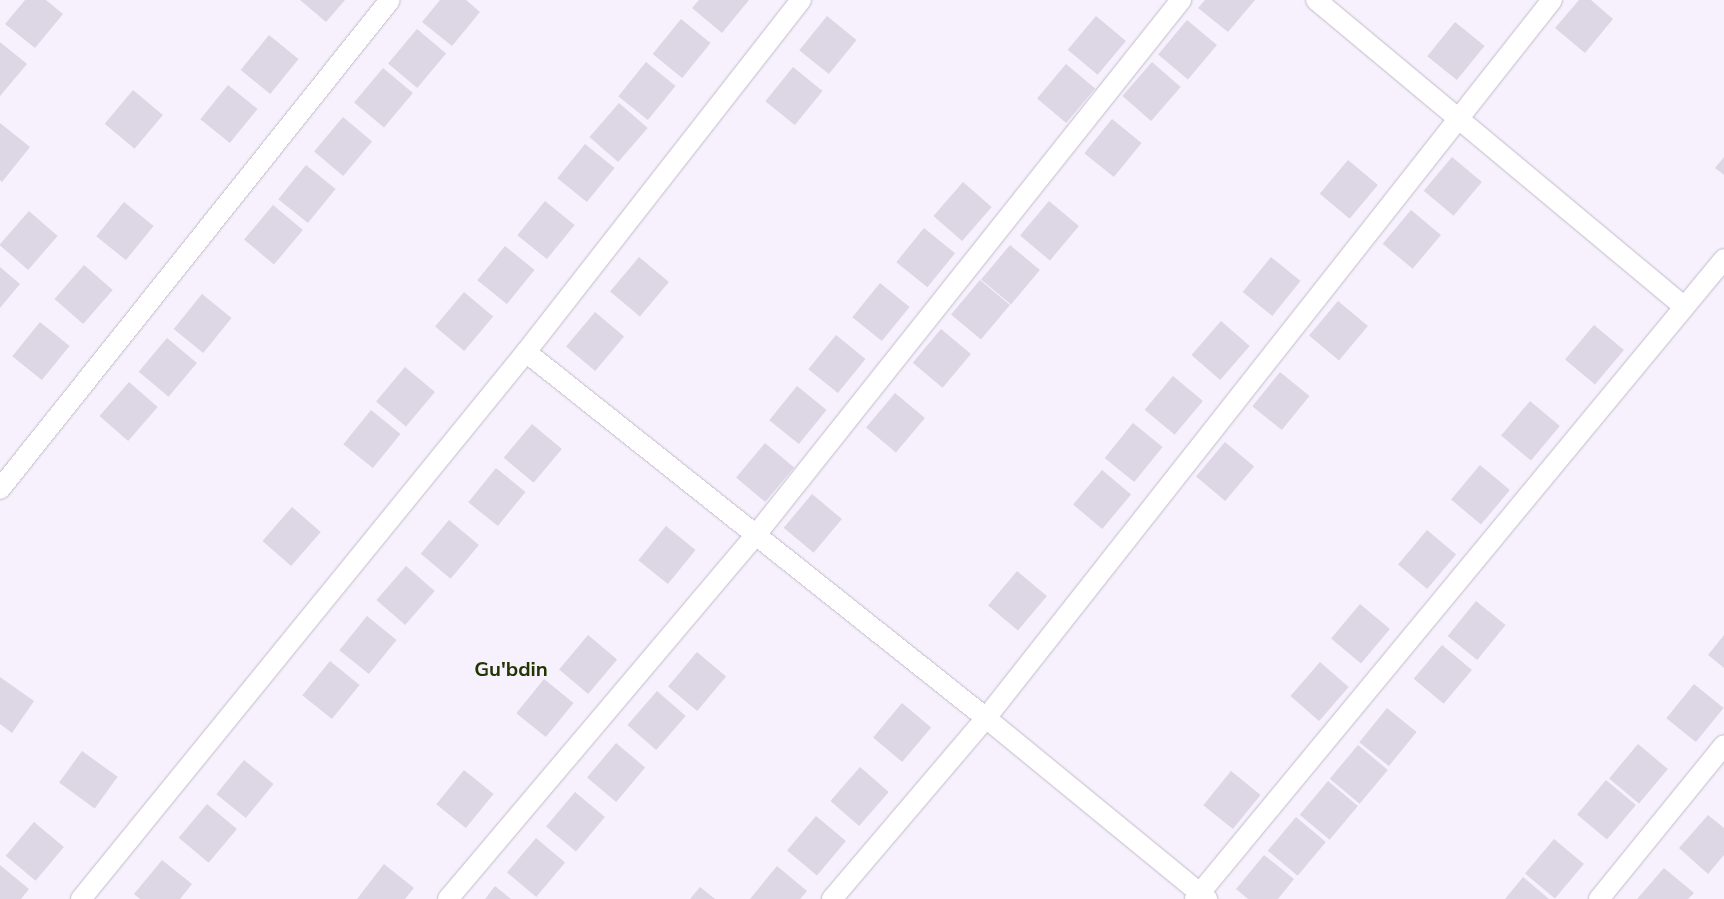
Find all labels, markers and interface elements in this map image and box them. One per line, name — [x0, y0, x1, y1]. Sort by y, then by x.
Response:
district label: Gu'bdin — [474, 656, 548, 680]

